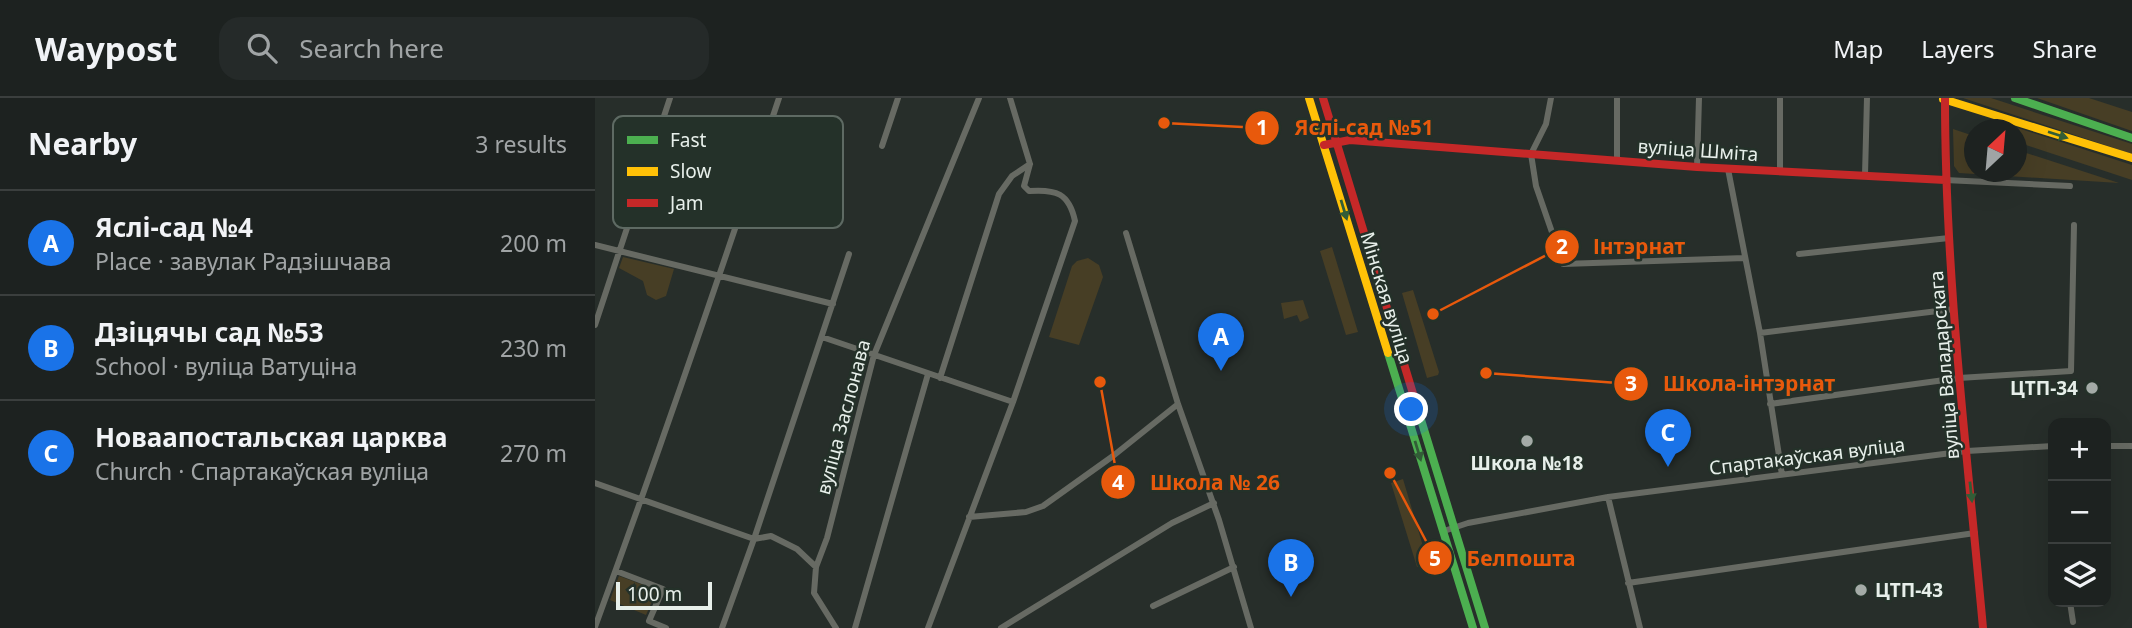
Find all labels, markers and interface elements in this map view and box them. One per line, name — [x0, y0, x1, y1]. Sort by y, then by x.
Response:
search box — [219, 17, 709, 80]
text: Waypost — [35, 26, 177, 71]
icon: search — [243, 29, 281, 67]
text: Search here — [299, 30, 444, 66]
text: Map — [1833, 32, 1883, 65]
text: Layers — [1921, 32, 1995, 65]
text: Share — [2033, 32, 2097, 65]
callout: Яслі-сад №51 — [1245, 107, 1448, 149]
text: 1 — [1256, 113, 1268, 141]
text: Яслі-сад №51 — [1294, 113, 1434, 141]
legend — [613, 116, 843, 228]
north arrow — [1964, 119, 2027, 182]
text: Nearby — [28, 123, 137, 164]
text: Fast — [670, 127, 707, 153]
text: 3 results — [475, 128, 567, 160]
one-way arrow — [2047, 130, 2068, 140]
street label: вуліца Шміта — [1637, 133, 1759, 167]
text: Slow — [670, 158, 711, 184]
text: Jam — [668, 190, 704, 216]
one-way arrow — [1339, 200, 1349, 221]
text: Яслі-сад №4 — [95, 209, 253, 245]
callout: Інтэрнат — [1544, 226, 1699, 268]
text: A — [43, 227, 59, 259]
text: 200 m — [500, 227, 567, 259]
street label: Мінская вуліца — [1355, 229, 1419, 367]
text: 2 — [1556, 232, 1568, 260]
text: Інтэрнат — [1593, 232, 1685, 260]
text: Place · завулак Радзішчава — [95, 245, 392, 277]
street label: вуліца Валадарскага — [1923, 270, 1965, 460]
pin: A — [1198, 313, 1244, 371]
text: Дзіцячы сад №53 — [95, 314, 324, 350]
text: B — [43, 332, 59, 364]
text: 230 m — [500, 332, 567, 364]
street label: вуліца Заслонава — [810, 337, 876, 497]
text: School · вуліца Ватуціна — [95, 350, 357, 382]
callout: Школа-інтэрнат — [1613, 363, 1849, 405]
text: 3 — [1625, 369, 1637, 397]
text: Школа-інтэрнат — [1663, 369, 1835, 397]
place label: ЦТП-34 — [2010, 375, 2078, 401]
marker: ЦТП-34 — [2084, 380, 2100, 396]
your location — [1394, 392, 1428, 426]
pin: C — [1645, 409, 1691, 467]
map controls — [2048, 418, 2111, 607]
button: + — [2048, 418, 2111, 481]
text: Новаапостальская царква — [95, 419, 448, 455]
street label: Спартакаўская вуліца — [1708, 431, 1906, 481]
marker: Школа №18 — [1519, 433, 1535, 449]
text: C — [44, 437, 58, 469]
text: 270 m — [500, 437, 567, 469]
one-way arrow — [1414, 441, 1424, 462]
place label: Школа №18 — [1471, 450, 1584, 476]
text: Church · Спартакаўская вуліца — [95, 455, 429, 487]
callout: Школа № 26 — [1101, 461, 1294, 503]
text: 4 — [1112, 468, 1124, 496]
text: Школа № 26 — [1150, 468, 1280, 496]
one-way arrow — [1966, 481, 1977, 503]
button: − — [2048, 481, 2111, 544]
callout: Белпошта — [1418, 537, 1590, 579]
pin: B — [1268, 539, 1314, 597]
text: 5 — [1429, 544, 1441, 572]
text: Белпошта — [1467, 544, 1575, 572]
button: layers — [2048, 544, 2111, 607]
place label: ЦТП-43 — [1875, 577, 1943, 603]
scale bar — [616, 579, 712, 611]
text: 100 m — [627, 581, 682, 607]
marker: ЦТП-43 — [1853, 582, 1869, 598]

